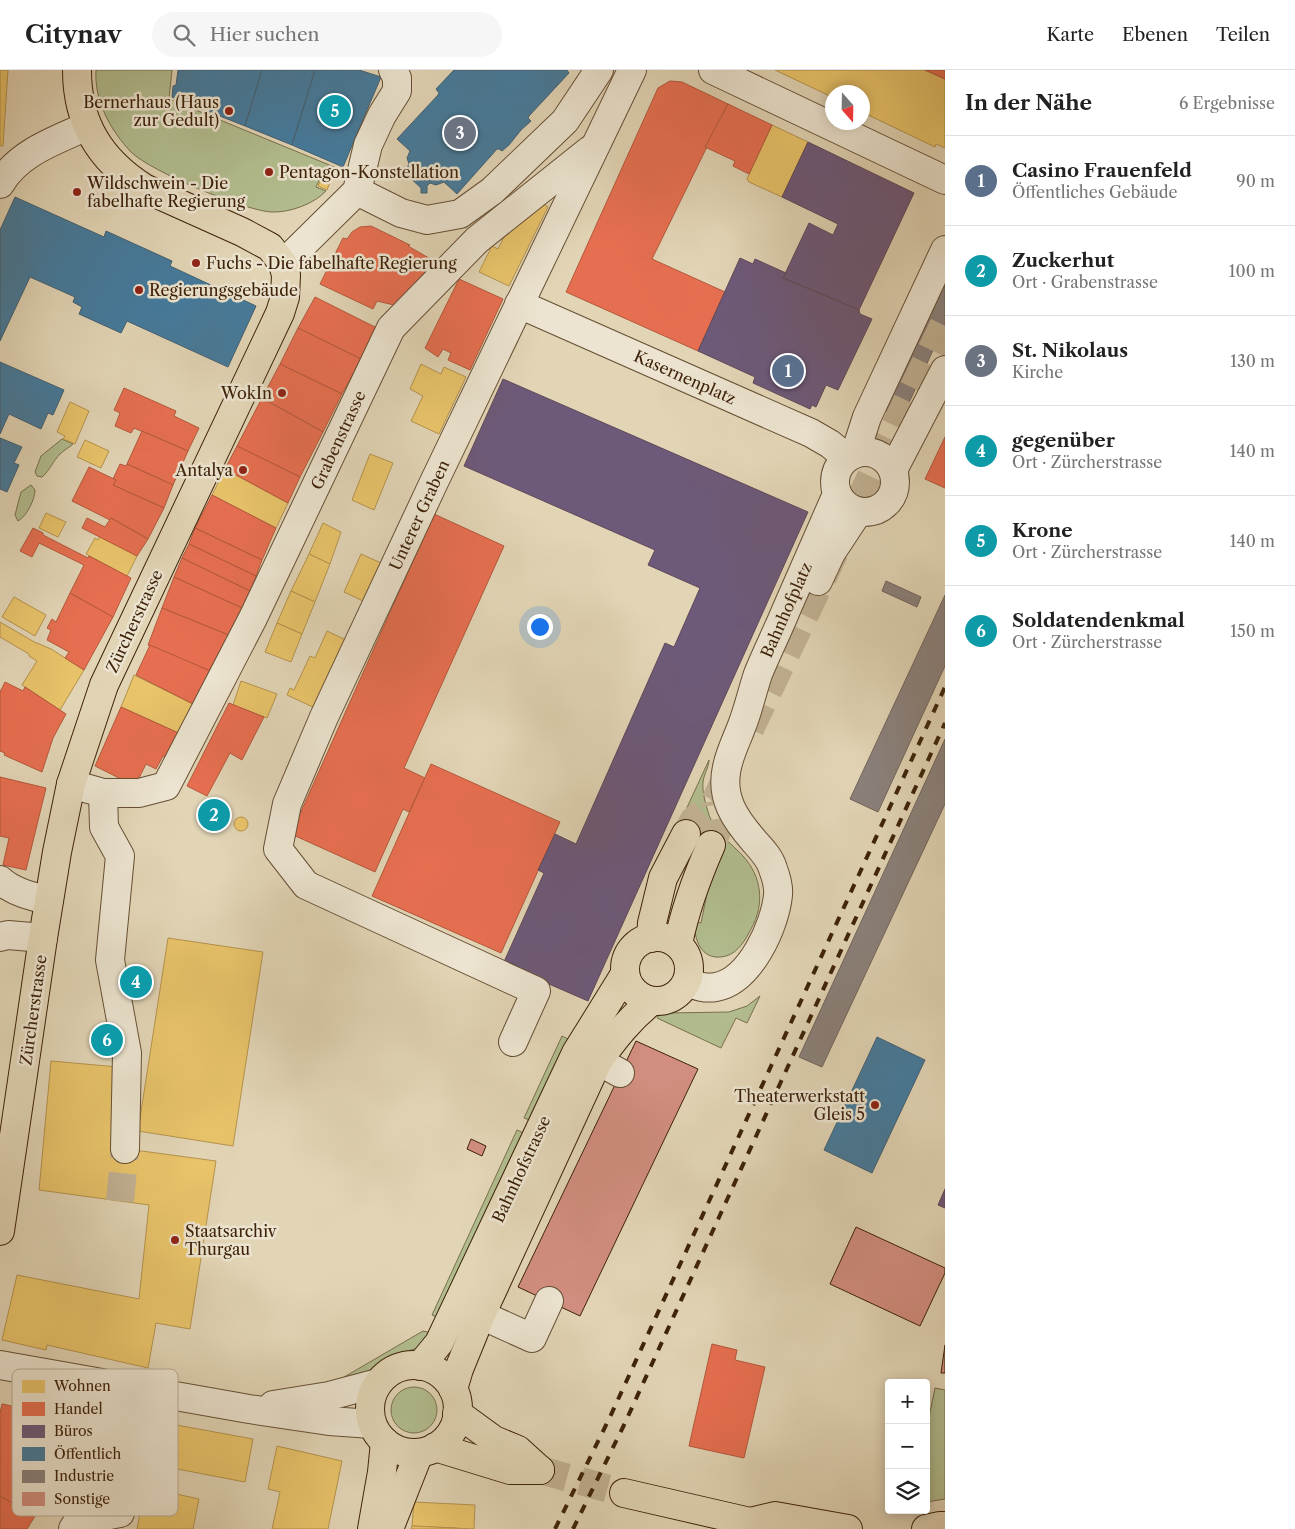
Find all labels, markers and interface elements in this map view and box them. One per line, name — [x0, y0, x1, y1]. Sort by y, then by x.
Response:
search box — [152, 12, 502, 57]
text: Citynav — [25, 20, 122, 49]
icon: search — [170, 21, 198, 49]
text: Hier suchen — [210, 23, 320, 46]
text: Karte — [1046, 24, 1094, 46]
text: Ebenen — [1122, 24, 1188, 46]
text: Teilen — [1216, 24, 1270, 46]
north arrow — [825, 85, 870, 130]
text: In der Nähe — [965, 90, 1092, 115]
place label: Bernerhaus (Haus zur Gedult) — [83, 92, 219, 130]
pin: 5 — [319, 92, 351, 130]
text: 6 Ergebnisse — [1179, 93, 1275, 113]
marker: Bernerhaus (Haus zur Gedult) — [223, 105, 235, 117]
pin: 3 — [444, 114, 476, 152]
text: Casino Frauenfeld — [1012, 159, 1192, 182]
place label: Pentagon-Konstellation — [279, 162, 459, 182]
marker: Pentagon-Konstellation — [263, 166, 275, 178]
text: 1 — [977, 171, 985, 191]
text: 90 m — [1236, 171, 1275, 191]
place label: Wildschwein - Die fabelhafte Regierung — [86, 173, 246, 211]
text: Öffentliches Gebäude — [1012, 182, 1177, 202]
marker: Wildschwein - Die fabelhafte Regierung — [71, 186, 83, 198]
text: Zuckerhut — [1012, 249, 1114, 272]
place label: Fuchs - Die fabelhafte Regierung — [206, 253, 457, 273]
marker: Fuchs - Die fabelhafte Regierung — [190, 257, 202, 269]
text: 2 — [976, 261, 986, 281]
text: 100 m — [1229, 261, 1275, 281]
text: Ort · Grabenstrasse — [1012, 272, 1158, 292]
place label: Regierungsgebäude — [149, 280, 298, 300]
marker: Regierungsgebäude — [133, 284, 145, 296]
text: St. Nikolaus — [1012, 339, 1128, 362]
street label: Kasernenplatz — [631, 346, 739, 408]
text: 3 — [976, 351, 986, 371]
text: 130 m — [1230, 351, 1275, 371]
pin: 1 — [772, 352, 804, 390]
text: Kirche — [1012, 362, 1063, 382]
place label: WokIn — [220, 383, 272, 403]
marker: WokIn — [276, 387, 288, 399]
street label: Grabenstrasse — [306, 387, 370, 493]
text: gegenüber — [1012, 429, 1115, 452]
text: 4 — [976, 441, 986, 461]
text: 140 m — [1230, 441, 1275, 461]
text: Ort · Zürcherstrasse — [1012, 452, 1162, 472]
street label: Unterer Graben — [385, 457, 453, 573]
place label: Antalya — [174, 460, 234, 480]
marker: Antalya — [237, 464, 249, 476]
text: Krone — [1012, 519, 1073, 542]
text: 5 — [977, 531, 985, 551]
text: 140 m — [1230, 531, 1275, 551]
text: Ort · Zürcherstrasse — [1012, 542, 1162, 562]
street label: Bahnhofplatz — [756, 559, 816, 661]
street label: Zürcherstrasse — [101, 566, 167, 676]
text: Soldatendenkmal — [1012, 609, 1185, 632]
your location — [527, 614, 553, 640]
text: 6 — [976, 621, 986, 641]
text: 150 m — [1230, 621, 1275, 641]
text: Ort · Zürcherstrasse — [1012, 632, 1162, 652]
pin: 2 — [198, 796, 230, 834]
street label: Zürcherstrasse — [15, 953, 51, 1067]
pin: 4 — [120, 963, 152, 1001]
pin: 6 — [91, 1021, 123, 1059]
place label: Theaterwerkstatt Gleis 5 — [734, 1086, 865, 1124]
marker: Theaterwerkstatt Gleis 5 — [869, 1099, 881, 1111]
street label: Bahnhofstrasse — [487, 1112, 555, 1226]
place label: Staatsarchiv Thurgau — [185, 1221, 277, 1259]
marker: Staatsarchiv Thurgau — [169, 1234, 181, 1246]
legend — [12, 1369, 178, 1516]
text: Wohnen — [53, 1377, 111, 1395]
map controls — [885, 1379, 930, 1514]
button: + — [885, 1379, 930, 1424]
text: Handel — [54, 1400, 103, 1418]
text: Büros — [54, 1422, 93, 1440]
button: − — [885, 1424, 930, 1469]
text: Öffentlich — [54, 1445, 121, 1463]
text: Industrie — [54, 1467, 114, 1485]
button: layers — [885, 1469, 930, 1514]
text: Sonstige — [54, 1490, 110, 1508]

